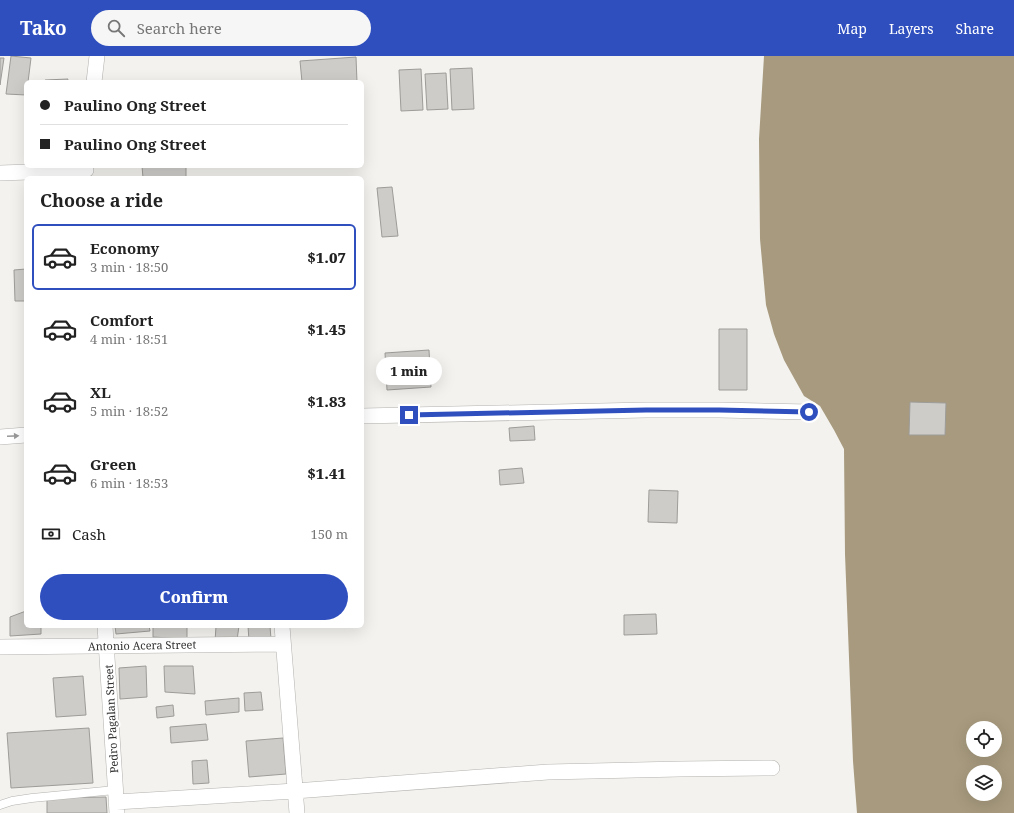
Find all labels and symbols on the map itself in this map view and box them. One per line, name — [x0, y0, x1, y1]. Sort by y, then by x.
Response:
callout: 1 min — [376, 357, 442, 385]
route start — [800, 403, 818, 421]
route end — [400, 406, 418, 424]
one-way arrow — [7, 433, 20, 439]
street label: Antonio Acera Street — [88, 637, 196, 653]
street label: Pedro Pagalan Street — [101, 664, 121, 774]

